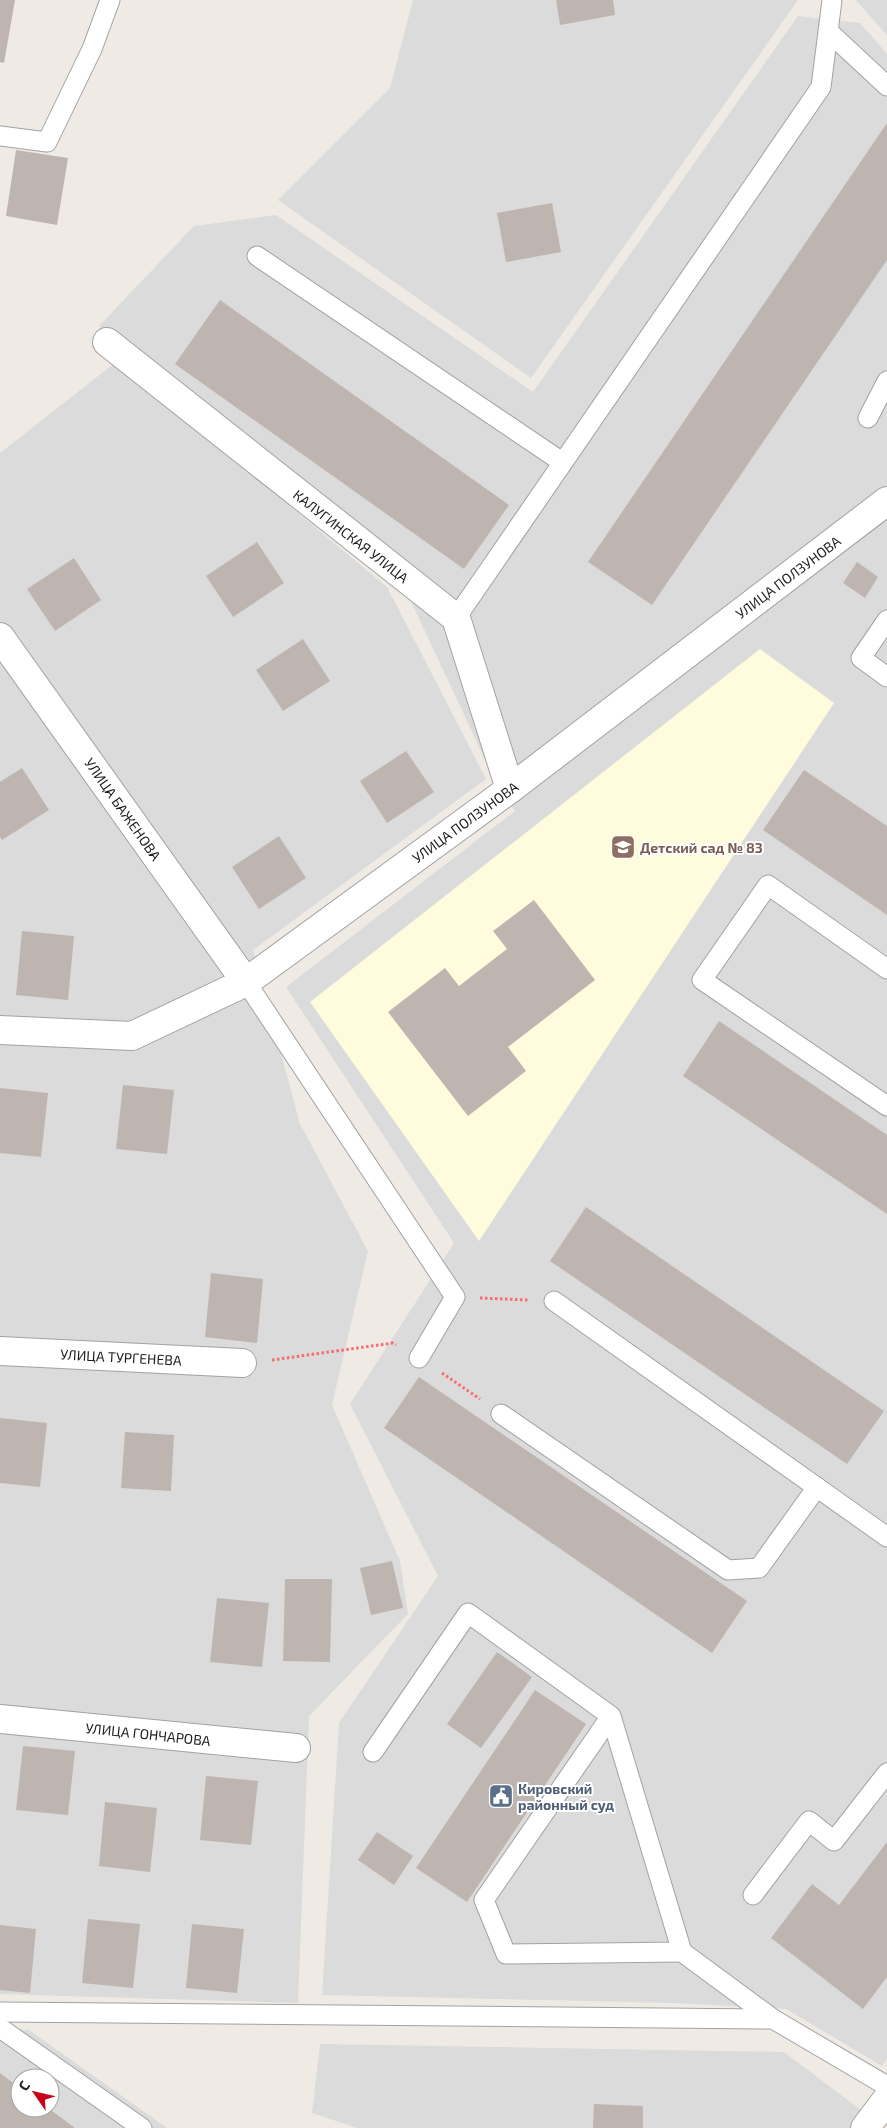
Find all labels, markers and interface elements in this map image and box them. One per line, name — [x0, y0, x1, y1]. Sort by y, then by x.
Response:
street label: КАЛУГИНСКАЯ УЛИЦА — [290, 486, 412, 586]
street label: УЛИЦА ПОЛЗУНОВА — [732, 532, 844, 622]
street label: УЛИЦА БАЖЕНОВА — [81, 754, 165, 864]
street label: УЛИЦА ПОЛЗУНОВА — [409, 778, 522, 866]
school or university icon: Детский сад № 83 — [610, 834, 636, 860]
place label: Детский сад № 83 — [640, 839, 763, 856]
street label: УЛИЦА ТУРГЕНЕВА — [60, 1345, 182, 1369]
street label: УЛИЦА ГОНЧАРОВА — [85, 1719, 212, 1749]
place label: Кировский районный суд — [518, 1780, 614, 1813]
public building icon: Кировский районный суд — [488, 1783, 514, 1809]
north arrow — [10, 2068, 60, 2118]
text: С — [14, 2077, 33, 2094]

